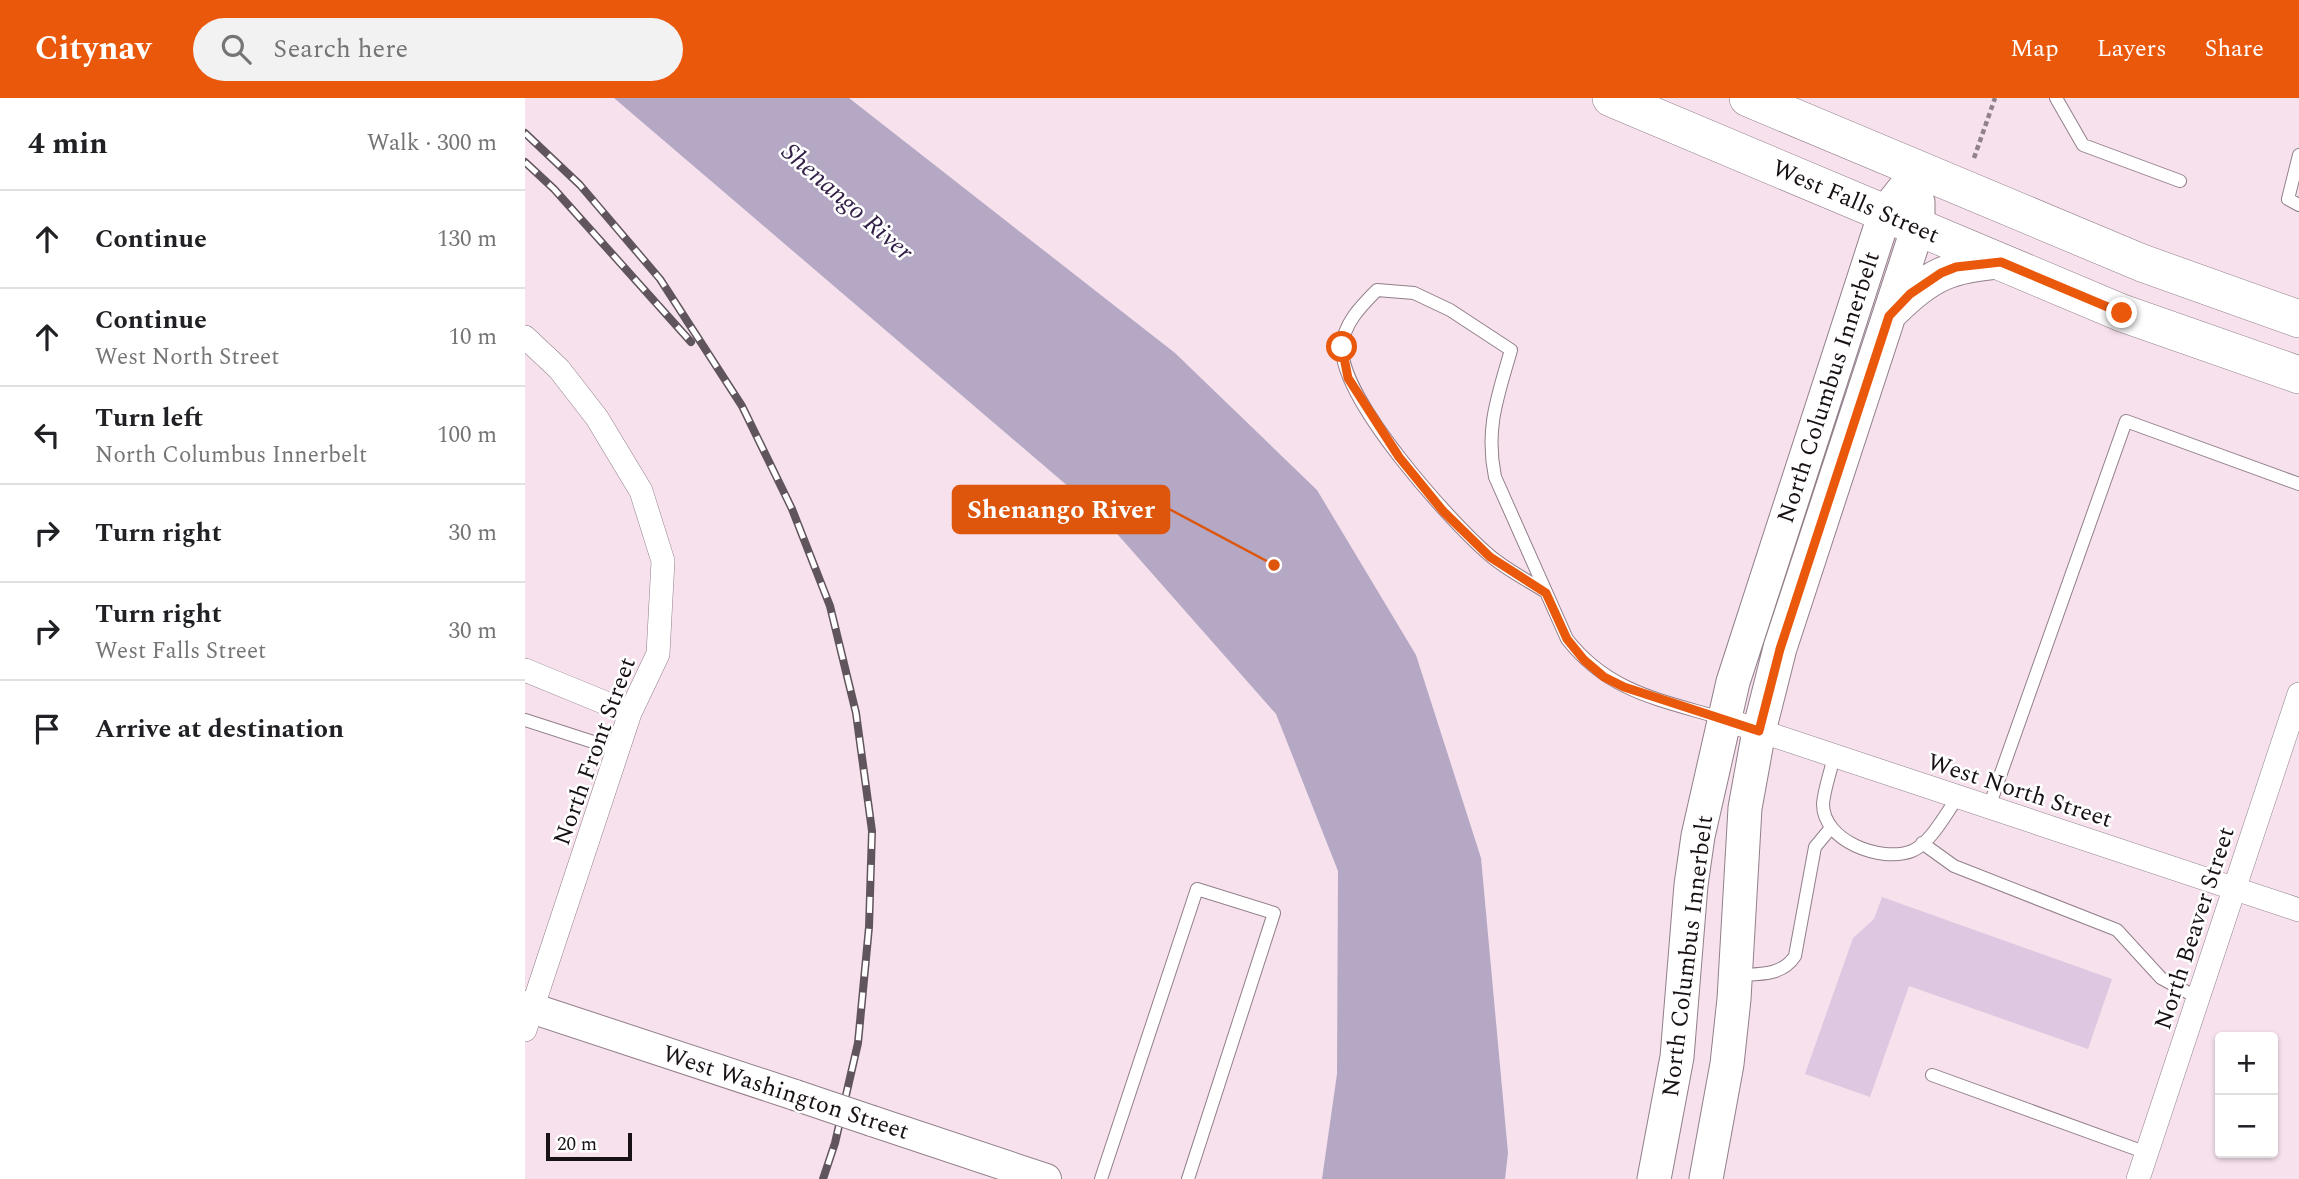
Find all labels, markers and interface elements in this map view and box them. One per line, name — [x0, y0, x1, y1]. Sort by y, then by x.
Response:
search box — [193, 18, 683, 81]
text: Citynav — [35, 24, 151, 74]
text: Search here — [273, 29, 408, 69]
icon: search — [217, 30, 255, 68]
text: Map — [2010, 31, 2059, 67]
text: Layers — [2097, 31, 2167, 67]
text: Share — [2205, 31, 2264, 67]
text: 4 min — [28, 121, 108, 167]
text: Walk · 300 m — [367, 126, 497, 161]
water label: Shenango River — [772, 133, 923, 271]
street label: West Falls Street — [1766, 150, 1945, 253]
text: Continue — [95, 219, 207, 259]
icon: ahead — [28, 220, 66, 258]
text: 130 m — [437, 222, 497, 257]
street label: North Columbus Innerbelt — [1768, 247, 1890, 528]
route end — [2106, 297, 2137, 328]
text: Continue — [95, 300, 207, 340]
icon: ahead — [28, 318, 66, 356]
text: 10 m — [448, 320, 497, 355]
route start — [1326, 331, 1357, 362]
text: West North Street — [95, 340, 279, 375]
text: Turn left — [95, 398, 203, 438]
icon: left — [28, 416, 66, 454]
text: 100 m — [437, 418, 497, 453]
text: North Columbus Innerbelt — [95, 438, 367, 473]
callout: Shenango River — [953, 486, 1169, 533]
text: Shenango River — [967, 490, 1156, 530]
text: Turn right — [95, 513, 222, 553]
icon: right — [28, 514, 66, 552]
text: 30 m — [448, 516, 497, 551]
text: Turn right — [95, 594, 222, 634]
icon: right — [28, 612, 66, 650]
text: 30 m — [448, 614, 497, 649]
text: West Falls Street — [95, 634, 266, 669]
street label: North Front Street — [544, 652, 646, 851]
text: Arrive at destination — [95, 709, 344, 749]
icon: arrive — [28, 710, 66, 748]
street label: West North Street — [1923, 744, 2117, 838]
street label: North Columbus Innerbelt — [1653, 813, 1723, 1099]
street label: North Beaver Street — [2145, 822, 2245, 1034]
map controls — [2215, 1032, 2278, 1158]
button: + — [2215, 1032, 2278, 1095]
street label: West Washington Street — [658, 1036, 914, 1150]
button: − — [2215, 1095, 2278, 1158]
scale bar — [546, 1130, 632, 1162]
text: 20 m — [557, 1130, 597, 1159]

